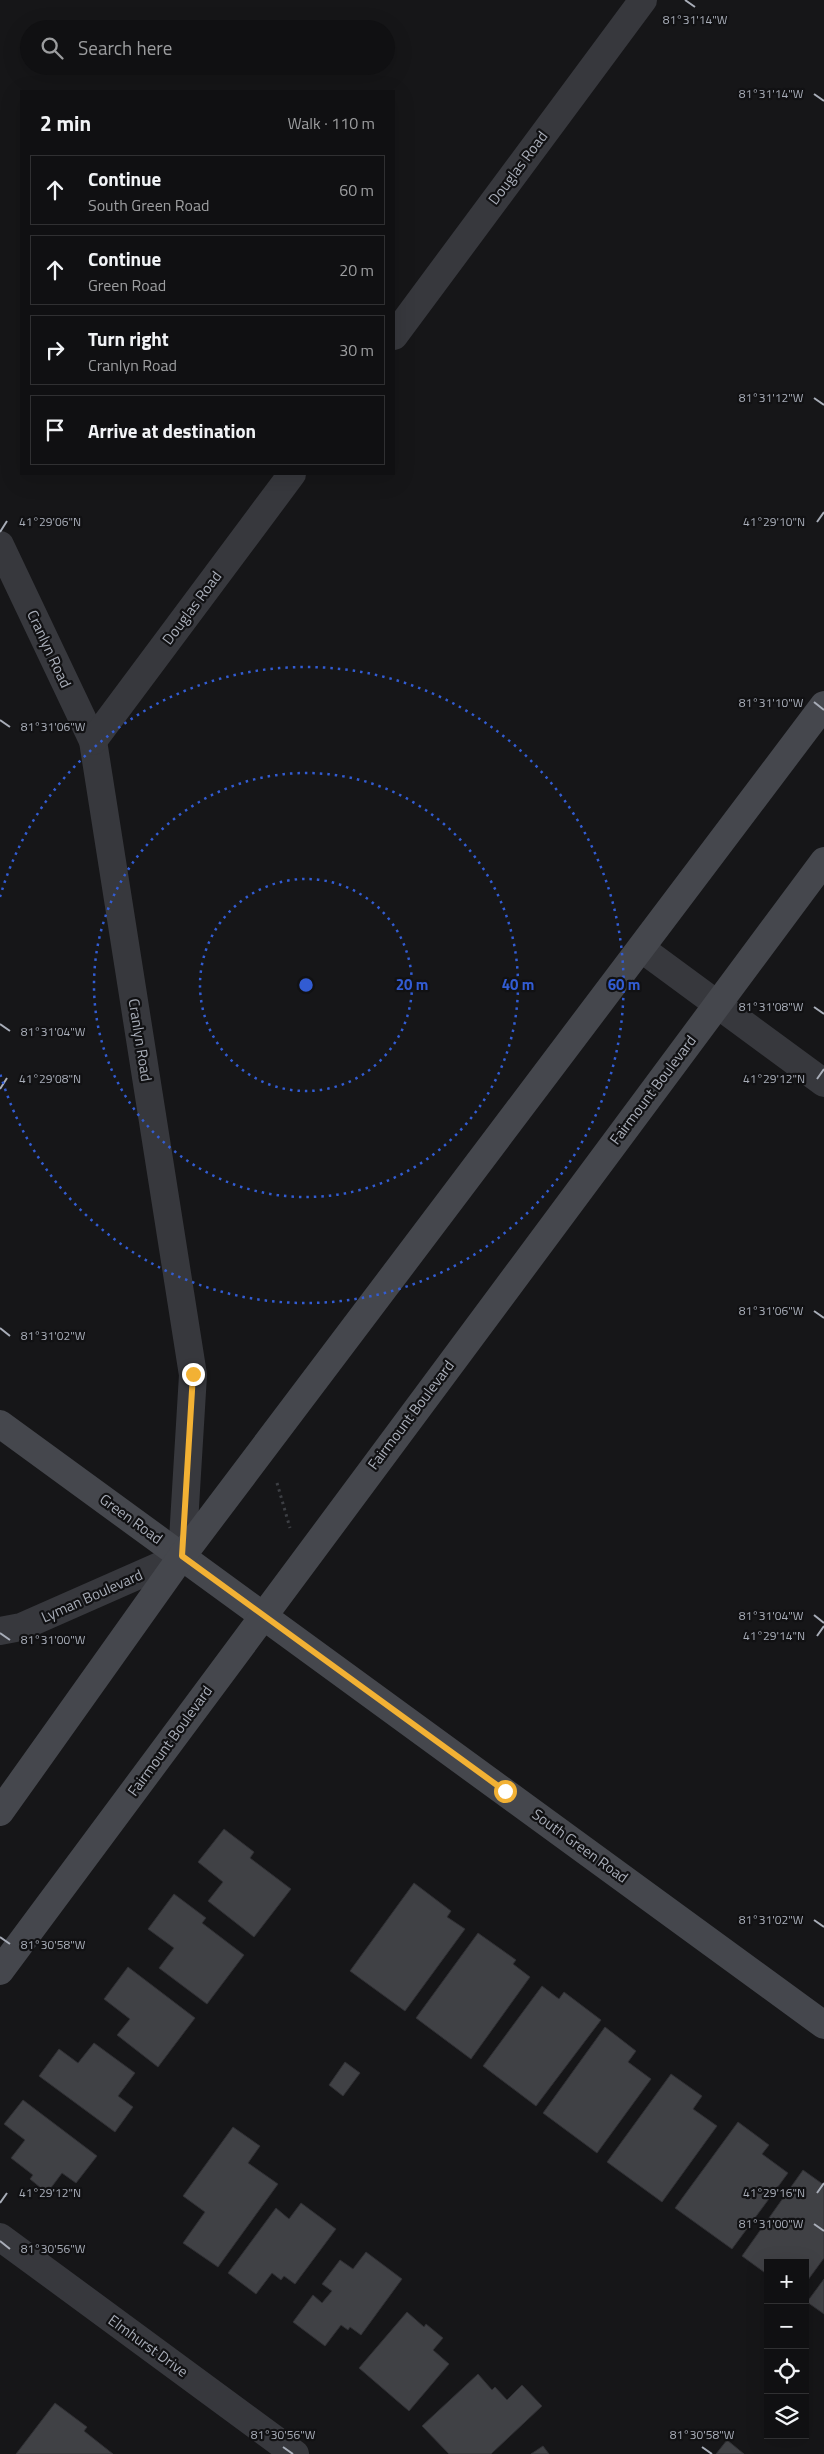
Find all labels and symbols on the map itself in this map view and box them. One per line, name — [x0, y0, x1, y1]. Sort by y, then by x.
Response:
text: 81°31'14"W — [663, 10, 728, 29]
text: 81°31'14"W — [739, 84, 804, 103]
street label: Douglas Road — [482, 126, 553, 209]
text: 81°31'12"W — [739, 388, 804, 407]
text: 41°29'06"N — [19, 512, 81, 531]
text: 41°29'10"N — [743, 512, 805, 531]
street label: Douglas Road — [156, 566, 227, 649]
street label: Cranlyn Road — [21, 606, 78, 691]
text: 81°31'10"W — [739, 693, 804, 712]
text: 81°31'06"W — [21, 717, 86, 736]
text: 20 m — [396, 973, 428, 996]
text: 40 m — [502, 973, 534, 996]
text: 60 m — [608, 973, 640, 996]
centre of rings — [297, 976, 315, 994]
street label: Cranlyn Road — [123, 997, 158, 1083]
text: 81°31'08"W — [739, 997, 804, 1016]
text: 81°31'04"W — [21, 1022, 86, 1041]
street label: Fairmount Boulevard — [604, 1030, 702, 1149]
text: 41°29'08"N — [19, 1069, 81, 1088]
text: 41°29'12"N — [743, 1069, 805, 1088]
text: 81°31'06"W — [739, 1301, 804, 1320]
text: 81°31'02"W — [21, 1326, 86, 1345]
street label: Fairmount Boulevard — [362, 1355, 460, 1474]
route end — [182, 1363, 205, 1386]
street label: Green Road — [95, 1488, 168, 1549]
street label: Lyman Boulevard — [37, 1563, 146, 1628]
text: 81°31'04"W — [739, 1606, 804, 1625]
text: 41°29'14"N — [743, 1626, 805, 1645]
text: 81°31'00"W — [21, 1630, 86, 1649]
street label: Fairmount Boulevard — [122, 1681, 218, 1801]
route start — [494, 1780, 517, 1803]
street label: South Green Road — [527, 1803, 633, 1888]
text: 81°31'02"W — [739, 1910, 804, 1929]
text: 81°30'58"W — [21, 1935, 86, 1954]
text: 41°29'12"N — [19, 2183, 81, 2202]
text: 41°29'16"N — [743, 2183, 805, 2202]
text: 81°31'00"W — [739, 2214, 804, 2233]
text: 81°30'56"W — [21, 2239, 86, 2258]
street label: Elmhurst Drive — [104, 2309, 193, 2382]
text: 81°30'56"W — [251, 2425, 316, 2444]
text: 81°30'58"W — [670, 2425, 735, 2444]

